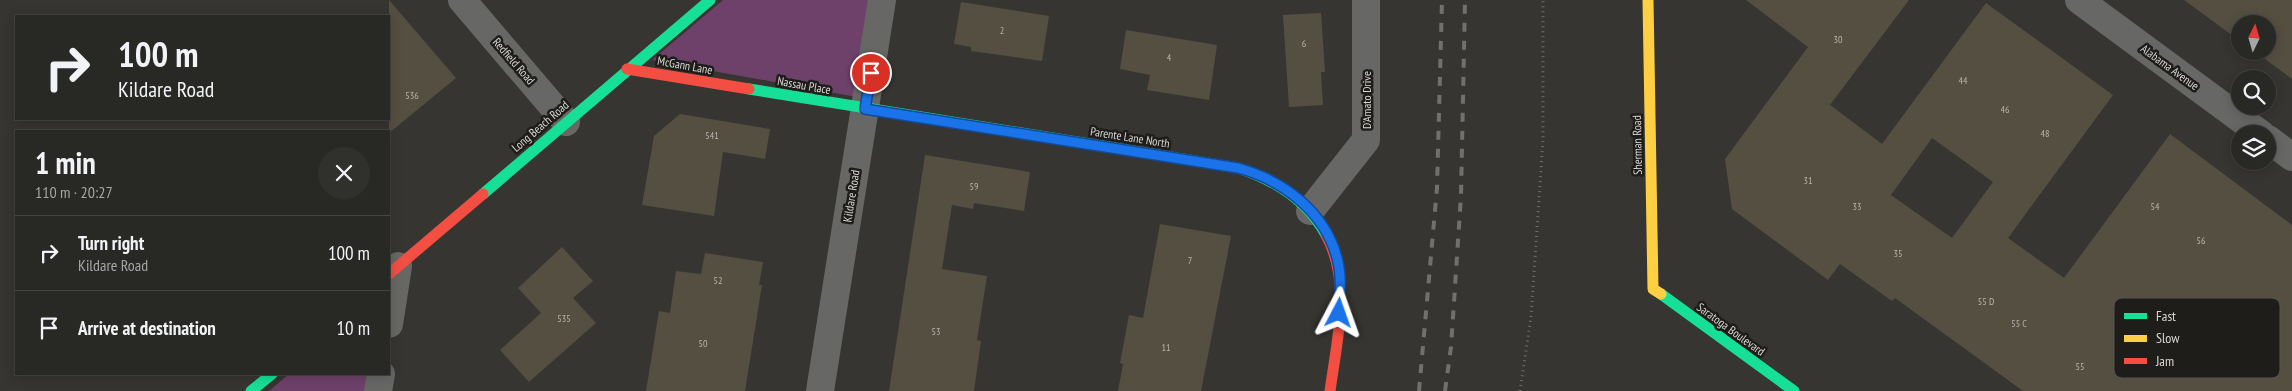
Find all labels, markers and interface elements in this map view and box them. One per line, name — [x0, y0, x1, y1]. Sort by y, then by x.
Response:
north arrow — [2231, 15, 2276, 60]
map controls — [2231, 15, 2276, 170]
house number: 2 — [1000, 24, 1004, 37]
text: 100 m — [118, 31, 199, 77]
house number: 30 — [1834, 33, 1843, 46]
icon: right — [35, 35, 100, 100]
street label: Redfield Road — [490, 35, 538, 87]
house number: 6 — [1302, 37, 1307, 50]
street label: Alabama Avenue — [2138, 41, 2202, 93]
house number: 4 — [1167, 51, 1172, 64]
pin — [850, 52, 892, 94]
street label: McGann Lane — [656, 53, 714, 77]
icon: arrive — [857, 59, 885, 87]
button: search — [2231, 70, 2276, 115]
street label: D'Amato Drive — [1359, 71, 1374, 129]
street label: Nassau Place — [776, 73, 832, 97]
house number: 44 — [1959, 74, 1968, 87]
text: Kildare Road — [118, 75, 214, 103]
house number: 536 — [405, 89, 419, 102]
street label: Long Beach Road — [508, 97, 572, 155]
house number: 46 — [2001, 103, 2010, 116]
street label: Sherman Road — [1629, 115, 1645, 175]
street label: Parente Lane North — [1089, 123, 1171, 151]
button: layers — [2231, 125, 2276, 170]
house number: 48 — [2041, 127, 2050, 140]
house number: 541 — [705, 129, 719, 142]
text: 1 min — [35, 143, 96, 182]
button: close — [318, 147, 370, 199]
street label: Kildare Road — [839, 169, 863, 223]
house number: 31 — [1804, 174, 1813, 187]
house number: 59 — [970, 180, 979, 193]
text: 110 m · 20:27 — [35, 182, 113, 202]
house number: 33 — [1853, 200, 1862, 213]
house number: 54 — [2151, 200, 2160, 213]
text: Turn right — [78, 231, 144, 255]
house number: 56 — [2197, 234, 2206, 247]
icon: right — [35, 239, 63, 267]
text: 100 m — [328, 241, 370, 265]
house number: 35 — [1894, 247, 1903, 260]
house number: 7 — [1188, 254, 1192, 267]
text: Kildare Road — [78, 255, 148, 275]
house number: 52 — [714, 274, 723, 287]
position arrow — [1312, 286, 1364, 338]
house number: 55 D — [1978, 295, 1994, 308]
legend — [2114, 298, 2280, 378]
street label: Saratoga Boulevard — [1694, 299, 1768, 359]
text: Fast — [2156, 307, 2176, 325]
house number: 535 — [557, 312, 571, 325]
icon: arrive — [35, 314, 63, 342]
text: Arrive at destination — [78, 316, 216, 340]
text: 10 m — [337, 316, 370, 340]
house number: 55 C — [2011, 317, 2027, 330]
house number: 53 — [932, 325, 941, 338]
text: Slow — [2156, 329, 2180, 347]
house number: 50 — [699, 337, 708, 350]
house number: 11 — [1162, 341, 1171, 354]
text: Jam — [2155, 352, 2174, 370]
house number: 55 — [2076, 360, 2085, 373]

